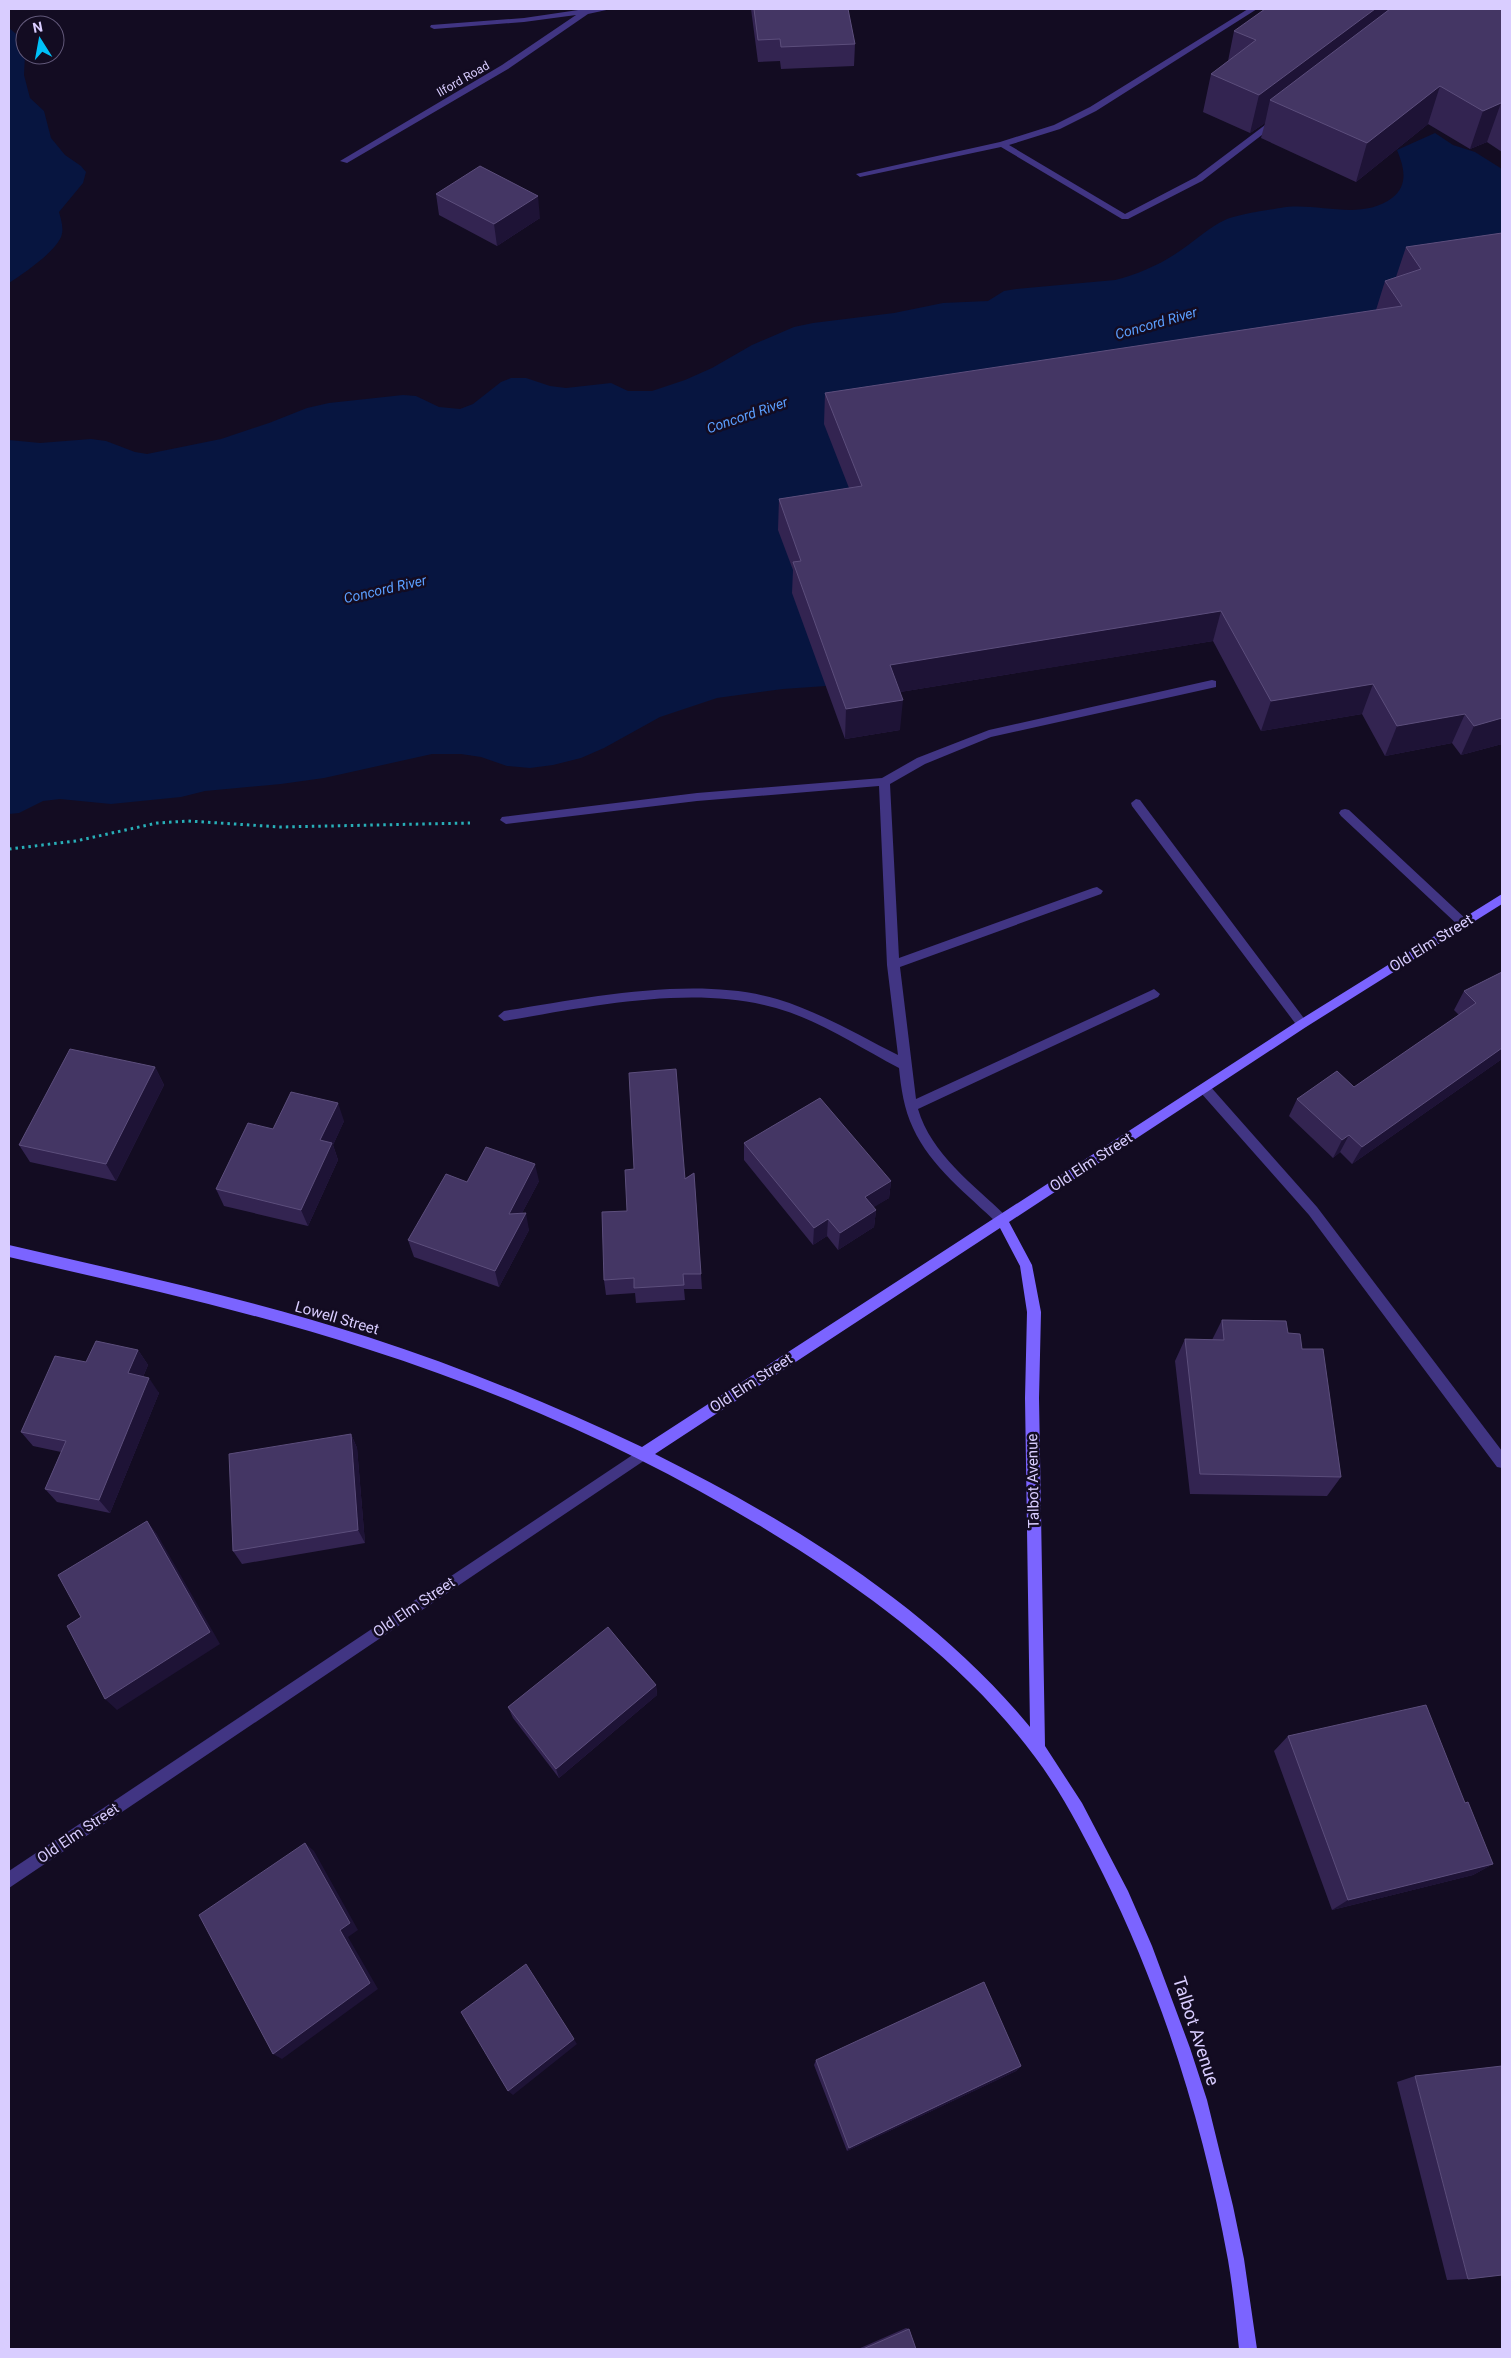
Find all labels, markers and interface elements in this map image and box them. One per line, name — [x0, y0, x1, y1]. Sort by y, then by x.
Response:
north arrow — [15, 15, 65, 65]
text: N — [31, 18, 44, 36]
street label: Ilford Road — [434, 58, 492, 100]
water label: Concord River — [1113, 304, 1199, 342]
water label: Concord River — [704, 394, 790, 436]
water label: Concord River — [342, 572, 428, 606]
street label: Old Elm Street — [1386, 910, 1476, 976]
street label: Old Elm Street — [1046, 1129, 1136, 1195]
street label: Lowell Street — [293, 1297, 381, 1339]
street label: Old Elm Street — [706, 1350, 796, 1416]
street label: Talbot Avenue — [1023, 1434, 1043, 1528]
street label: Old Elm Street — [370, 1573, 458, 1641]
street label: Old Elm Street — [34, 1799, 122, 1867]
street label: Talbot Avenue — [1169, 1974, 1224, 2088]

